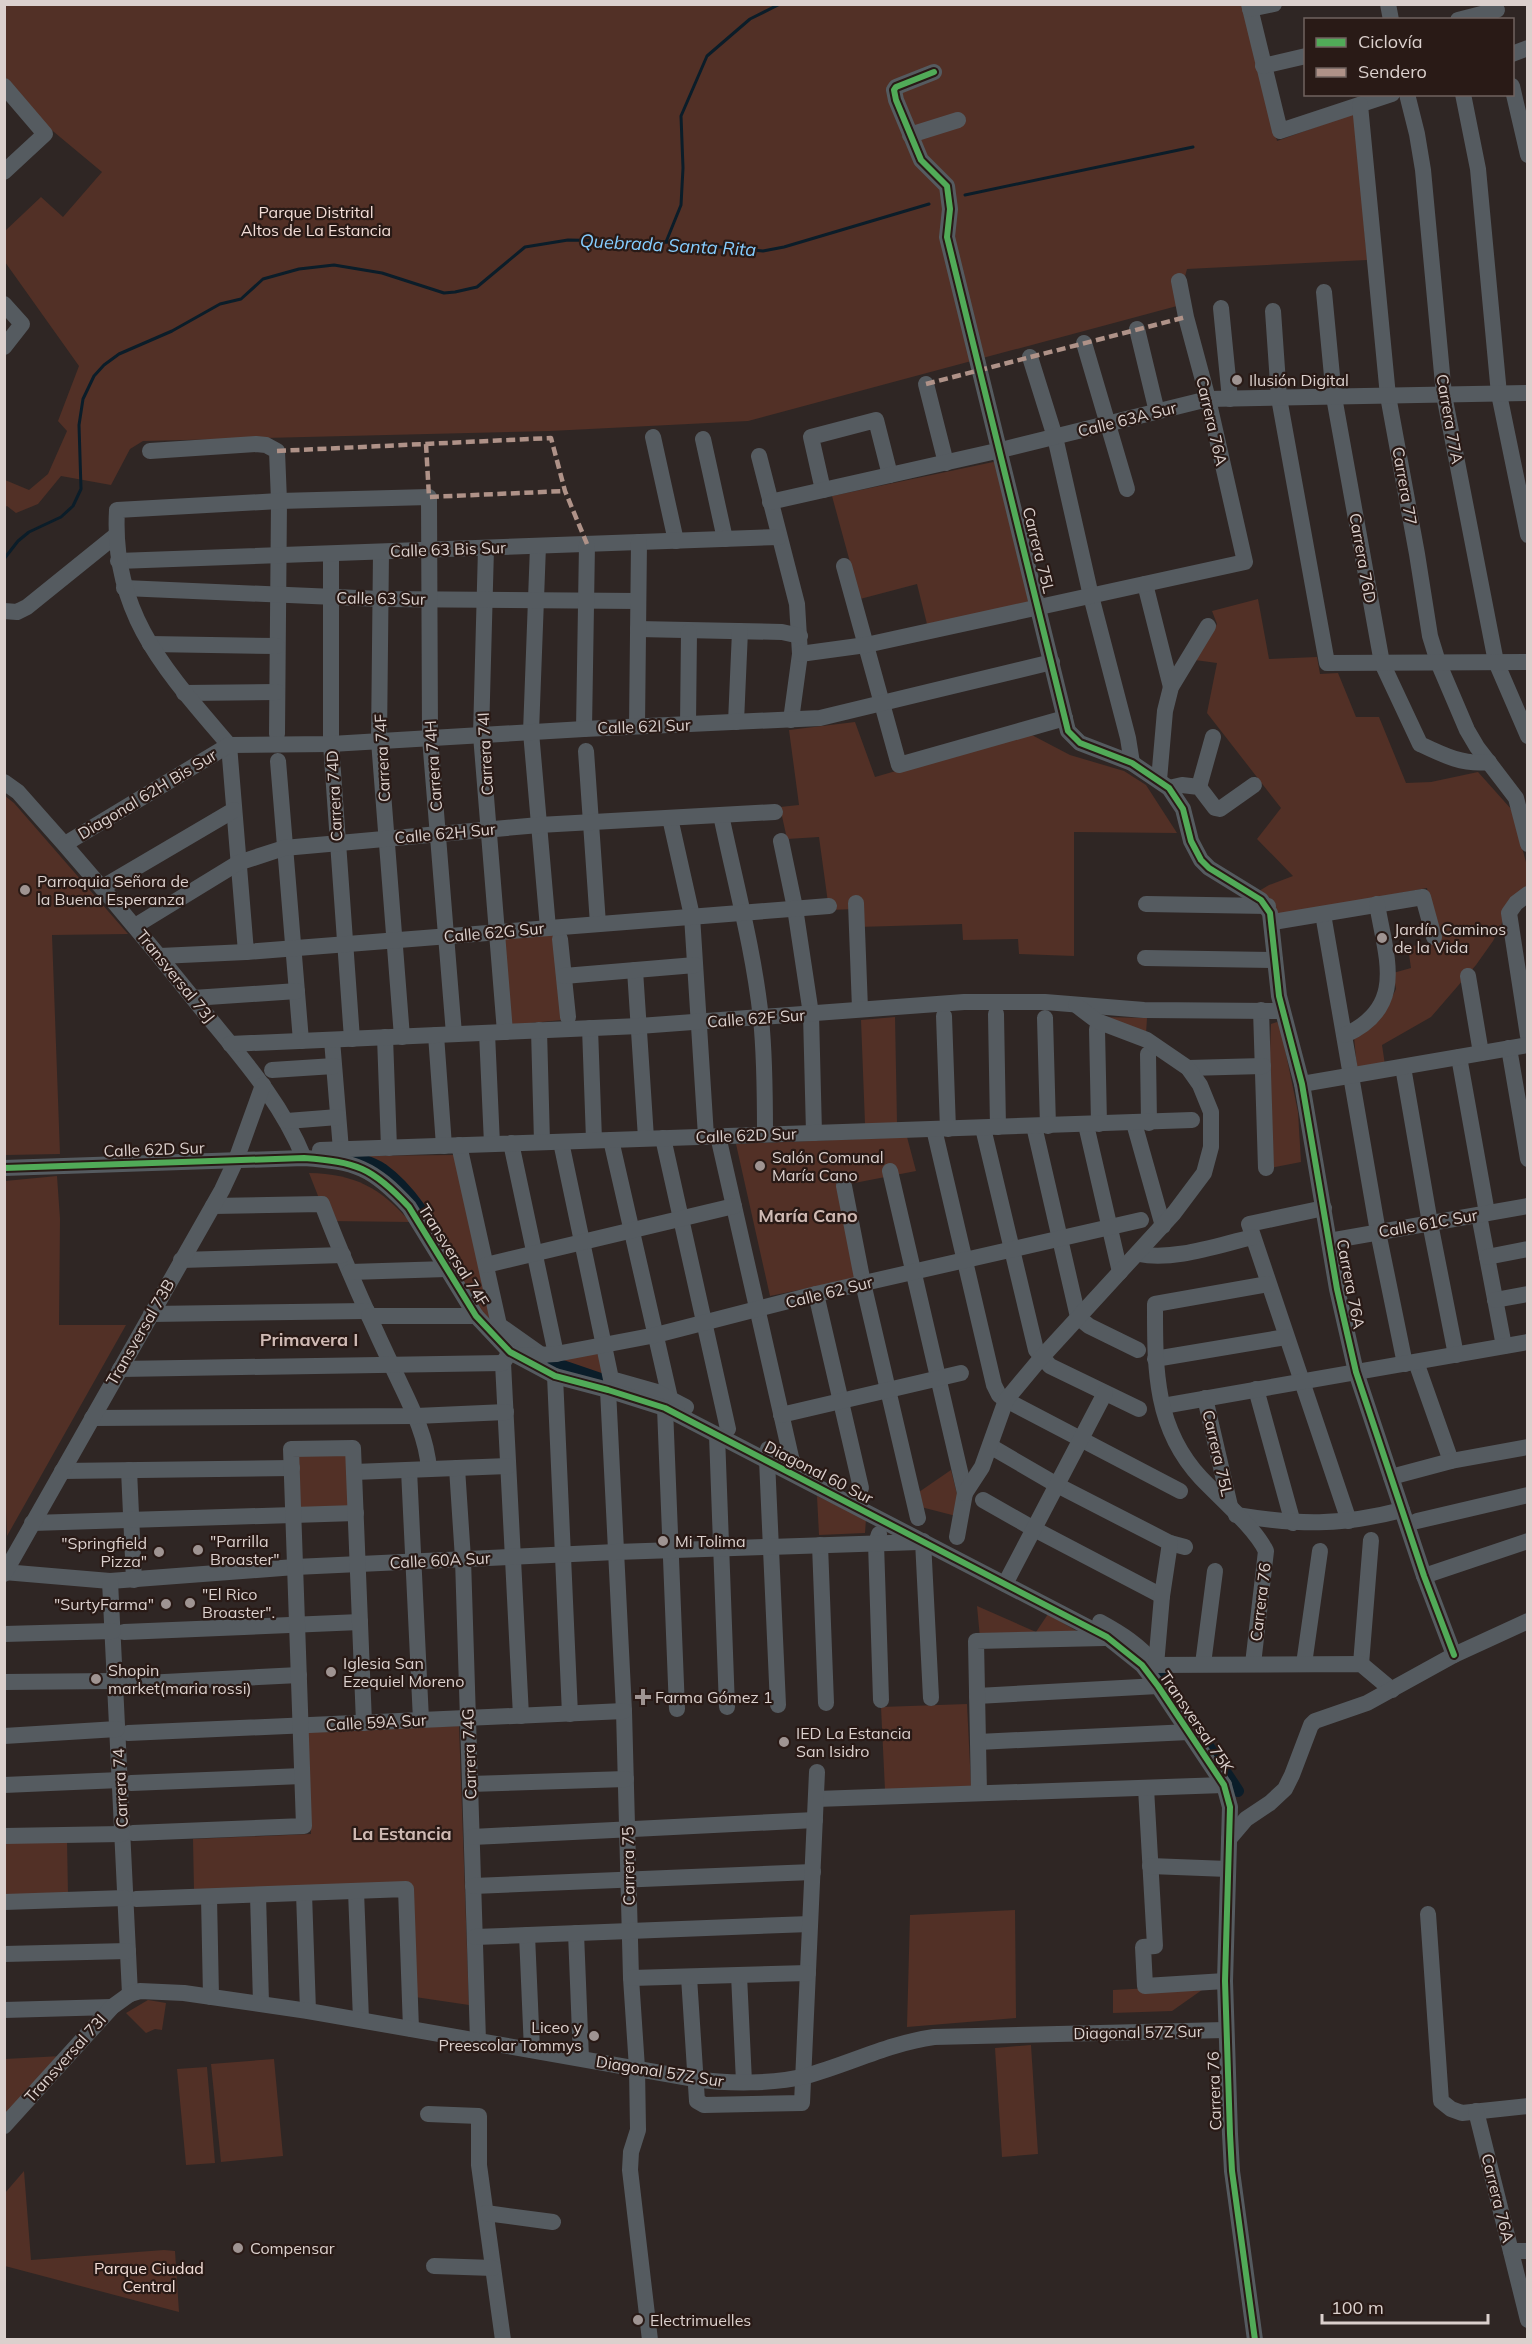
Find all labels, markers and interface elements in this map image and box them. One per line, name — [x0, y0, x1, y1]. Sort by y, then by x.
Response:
legend — [1304, 18, 1514, 96]
text: Ciclovía — [1358, 30, 1423, 53]
text: Sendero — [1358, 60, 1427, 83]
park label: Parque Distrital Altos de La Estancia — [241, 202, 391, 240]
water label: Quebrada Santa Rita — [579, 229, 757, 261]
place label: Ilusión Digital — [1249, 370, 1349, 390]
street label: Carrera 77A — [1432, 372, 1468, 466]
marker: Ilusión Digital — [1230, 373, 1244, 387]
street label: Carrera 76A — [1192, 374, 1232, 468]
street label: Calle 63A Sur — [1076, 397, 1179, 441]
street label: Carrera 77 — [1388, 445, 1422, 527]
street label: Carrera 75L — [1019, 505, 1059, 595]
street label: Carrera 76D — [1345, 511, 1381, 605]
street label: Calle 63 Bis Sur — [390, 537, 506, 561]
street label: Calle 63 Sur — [336, 587, 426, 609]
street label: Carrera 74I — [473, 712, 497, 796]
street label: Carrera 74F — [370, 713, 394, 803]
street label: Calle 62I Sur — [597, 714, 691, 738]
street label: Carrera 74H — [420, 720, 446, 812]
street label: Diagonal 62H Bis Sur — [74, 745, 220, 843]
street label: Carrera 74D — [322, 750, 346, 842]
street label: Calle 62H Sur — [394, 819, 497, 847]
place label: Parroquia Señora de la Buena Esperanza — [37, 871, 189, 909]
marker: Parroquia Señora de la Buena Esperanza — [18, 883, 32, 897]
street label: Calle 62G Sur — [443, 918, 545, 946]
place label: Jardín Caminos de la Vida — [1394, 919, 1506, 957]
street label: Transversal 73J — [132, 926, 220, 1026]
marker: Jardín Caminos de la Vida — [1375, 931, 1389, 945]
street label: Calle 62F Sur — [706, 1005, 806, 1031]
street label: Calle 62D Sur — [695, 1123, 797, 1147]
street label: Calle 62D Sur — [103, 1137, 205, 1161]
place label: Salón Comunal María Cano — [772, 1147, 884, 1185]
marker: Salón Comunal María Cano — [753, 1159, 767, 1173]
street label: Transversal 74F — [414, 1200, 494, 1310]
district label: María Cano — [758, 1204, 858, 1227]
street label: Calle 61C Sur — [1377, 1204, 1479, 1242]
street label: Carrera 76A — [1333, 1237, 1370, 1331]
street label: Calle 62 Sur — [783, 1271, 875, 1312]
street label: Transversal 73B — [102, 1275, 178, 1389]
district label: Primavera I — [260, 1328, 358, 1351]
street label: Carrera 75L — [1198, 1408, 1238, 1498]
street label: Diagonal 60 Sur — [761, 1436, 877, 1508]
place label: "Parrilla Broaster" — [210, 1531, 279, 1569]
place label: Mi Tolima — [675, 1531, 746, 1551]
place label: "Springfield Pizza" — [61, 1533, 147, 1571]
marker: Mi Tolima — [656, 1534, 670, 1548]
marker: "Parrilla Broaster" — [191, 1543, 205, 1557]
marker: "Springfield Pizza" — [152, 1545, 166, 1559]
street label: Calle 60A Sur — [389, 1547, 491, 1573]
street label: Carrera 76 — [1245, 1561, 1275, 1643]
place label: "El Rico Broaster". — [202, 1584, 275, 1622]
place label: "SurtyFarma" — [54, 1594, 154, 1614]
marker: "El Rico Broaster". — [183, 1596, 197, 1610]
marker: "SurtyFarma" — [159, 1597, 173, 1611]
place label: Iglesia San Ezequiel Moreno — [343, 1653, 464, 1691]
place label: Shopin market(maria rossi) — [108, 1660, 252, 1698]
marker: Iglesia San Ezequiel Moreno — [324, 1665, 338, 1679]
street label: Transversal 75K — [1156, 1667, 1239, 1777]
marker: Shopin market(maria rossi) — [89, 1672, 103, 1686]
place label: Farma Gómez 1 — [655, 1687, 773, 1707]
marker: Farma Gómez 1 — [636, 1690, 650, 1704]
street label: Carrera 74G — [457, 1708, 481, 1800]
street label: Calle 59A Sur — [325, 1709, 427, 1735]
place label: IED La Estancia San Isidro — [796, 1723, 911, 1761]
marker: IED La Estancia San Isidro — [777, 1735, 791, 1749]
street label: Carrera 74 — [108, 1748, 132, 1828]
district label: La Estancia — [352, 1822, 452, 1845]
street label: Carrera 75 — [617, 1826, 639, 1906]
street label: Transversal 73I — [20, 2009, 110, 2107]
place label: Liceo y Preescolar Tommys — [439, 2017, 582, 2055]
street label: Diagonal 57Z Sur — [1073, 2021, 1203, 2043]
marker: Liceo y Preescolar Tommys — [587, 2029, 601, 2043]
street label: Diagonal 57Z Sur — [595, 2051, 725, 2091]
street label: Carrera 76 — [1203, 2051, 1225, 2131]
street label: Carrera 76A — [1477, 2151, 1519, 2245]
place label: Compensar — [250, 2238, 335, 2258]
marker: Compensar — [231, 2241, 245, 2255]
park label: Parque Ciudad Central — [94, 2258, 204, 2296]
scale bar — [1322, 2287, 1488, 2325]
text: 100 m — [1331, 2296, 1384, 2319]
place label: Electrimuelles — [650, 2310, 751, 2330]
marker: Electrimuelles — [631, 2313, 645, 2327]

